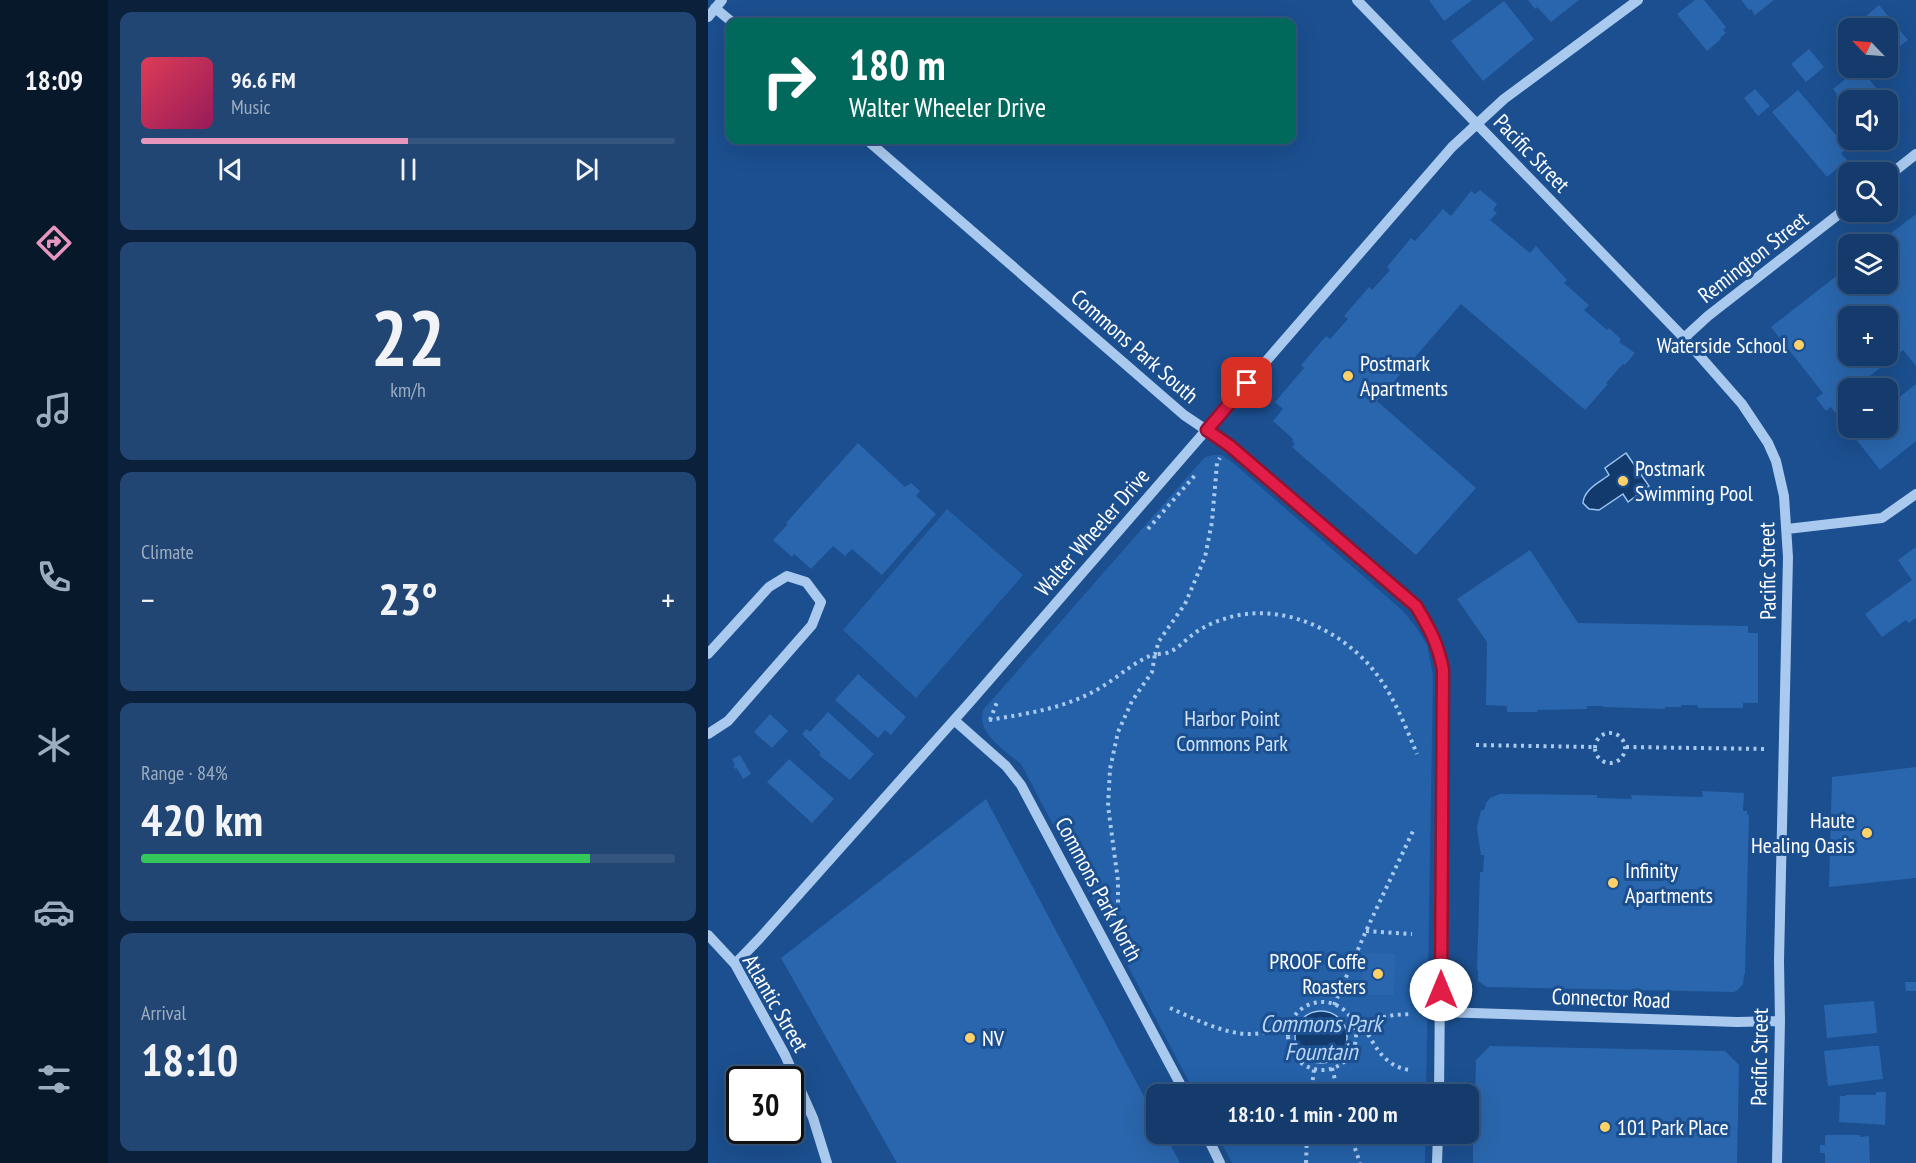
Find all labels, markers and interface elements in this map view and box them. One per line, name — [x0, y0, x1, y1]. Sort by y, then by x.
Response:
north arrow — [1838, 18, 1898, 78]
map controls — [1838, 18, 1898, 438]
text: 180 m — [849, 37, 946, 92]
icon: right — [750, 42, 828, 120]
text: 18:09 — [25, 63, 83, 97]
text: 96.6 FM — [231, 66, 296, 94]
text: Walter Wheeler Drive — [849, 90, 1046, 124]
button: sound — [1838, 90, 1898, 150]
text: Music — [231, 94, 271, 120]
street label: Pacific Street — [1488, 108, 1576, 198]
icon: previous — [214, 153, 247, 186]
icon: pause — [392, 153, 425, 186]
icon: next — [570, 153, 603, 186]
button: search — [1838, 162, 1898, 222]
street label: Remington Street — [1692, 205, 1814, 309]
icon: directions — [33, 222, 75, 264]
button: layers — [1838, 234, 1898, 294]
street label: Commons Park South — [1065, 283, 1205, 409]
text: 22 — [371, 287, 445, 388]
button: + — [1838, 306, 1898, 366]
place label: Waterside School — [1657, 331, 1788, 359]
marker: Waterside School — [1792, 338, 1806, 352]
place label: Postmark Apartments — [1360, 349, 1448, 402]
pin — [1221, 357, 1272, 408]
icon: arrive — [1230, 366, 1263, 399]
marker: Postmark Apartments — [1341, 369, 1355, 383]
text: km/h — [390, 377, 426, 403]
button: − — [1838, 378, 1898, 438]
icon: music — [33, 389, 75, 431]
place label: Postmark Swimming Pool — [1635, 454, 1754, 507]
street label: Walter Wheeler Drive — [1029, 462, 1155, 602]
marker: Postmark Swimming Pool — [1616, 474, 1630, 488]
street label: Pacific Street — [1752, 522, 1782, 620]
text: Climate — [141, 539, 194, 565]
icon: phone — [33, 556, 75, 598]
text: 23° — [378, 569, 438, 627]
text: − — [141, 578, 155, 621]
text: + — [661, 578, 675, 621]
park label: Harbor Point Commons Park — [1176, 704, 1288, 757]
icon: climate — [33, 724, 75, 766]
text: Range · 84% — [141, 760, 228, 786]
text: 420 km — [141, 790, 263, 848]
place label: Haute Healing Oasis — [1751, 806, 1855, 859]
street label: Commons Park North — [1049, 812, 1149, 966]
marker: Haute Healing Oasis — [1860, 826, 1874, 840]
place label: Infinity Apartments — [1625, 856, 1713, 909]
marker: Infinity Apartments — [1606, 876, 1620, 890]
icon: car — [33, 891, 75, 933]
place label: PROOF Coffe Roasters — [1269, 947, 1366, 1000]
street label: Atlantic Street — [737, 949, 815, 1057]
position arrow — [1409, 958, 1473, 1022]
marker: PROOF Coffe Roasters — [1371, 967, 1385, 981]
street label: Connector Road — [1551, 982, 1671, 1014]
text: Arrival — [141, 1000, 186, 1026]
water label: Commons Park Fountain — [1260, 1008, 1385, 1067]
street label: Pacific Street — [1744, 1008, 1774, 1106]
place label: NV — [982, 1024, 1005, 1052]
text: 18:10 — [141, 1030, 238, 1088]
marker: NV — [963, 1031, 977, 1045]
icon: filters — [33, 1058, 75, 1100]
speed limit sign: 30 — [726, 1066, 804, 1144]
text: 18:10 · 1 min · 200 m — [1227, 1100, 1398, 1128]
place label: 101 Park Place — [1617, 1113, 1729, 1141]
marker: 101 Park Place — [1598, 1120, 1612, 1134]

